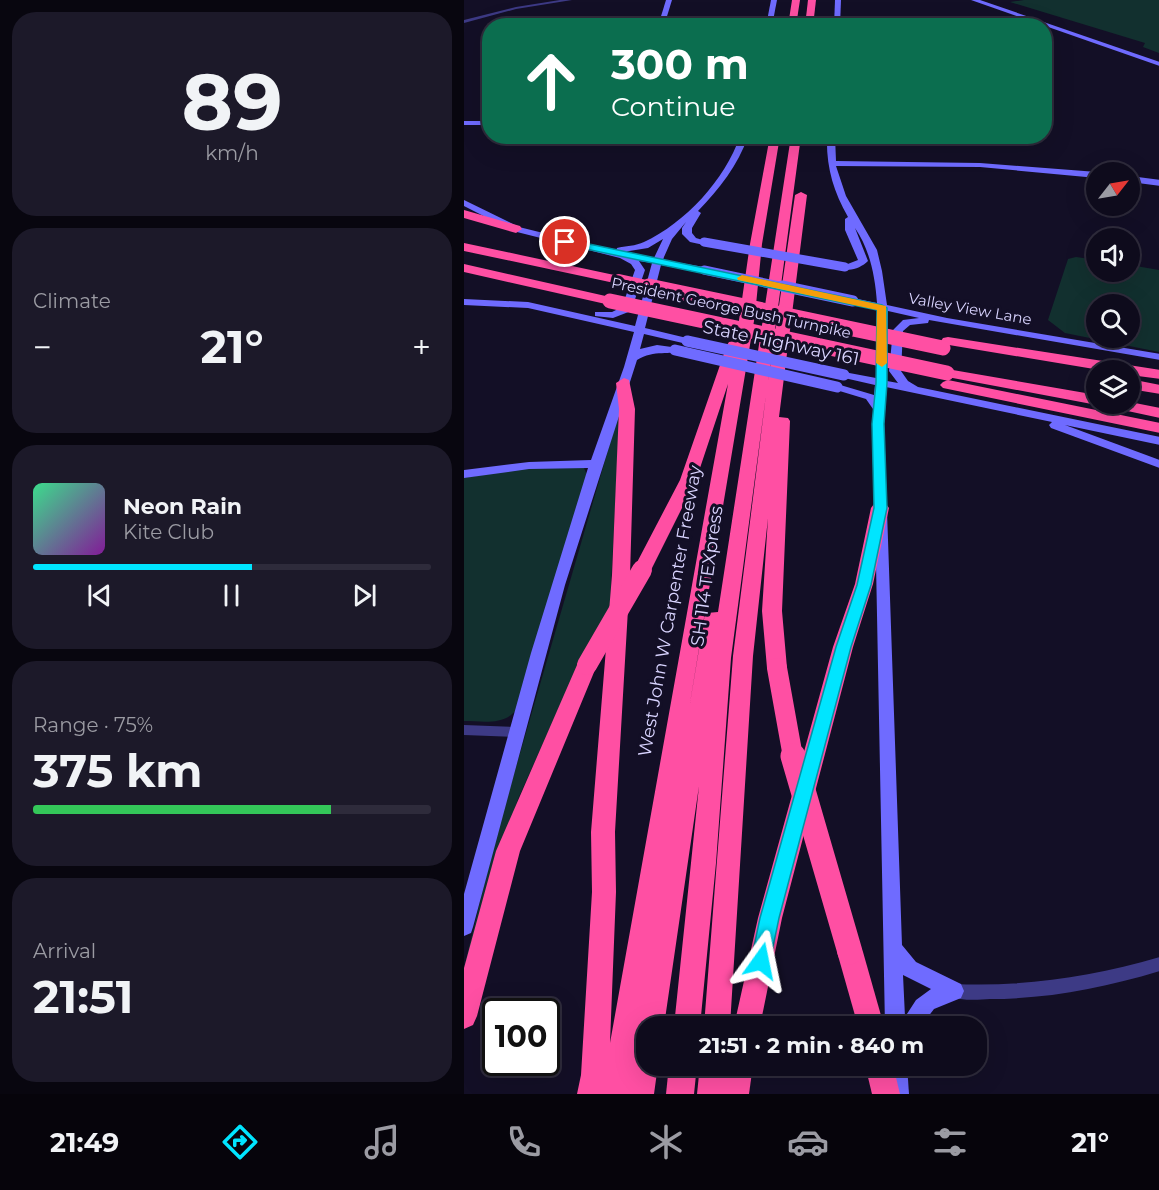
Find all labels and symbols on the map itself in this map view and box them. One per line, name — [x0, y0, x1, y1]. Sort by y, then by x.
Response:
north arrow — [1086, 162, 1140, 216]
pin — [539, 216, 590, 267]
street label: President George Bush Turnpike — [610, 273, 853, 342]
street label: Valley View Lane — [907, 288, 1033, 329]
street label: State Highway 161 — [701, 316, 861, 370]
street label: West John W Carpenter Freeway — [634, 463, 707, 758]
street label: SH 114 TEXpress — [686, 504, 728, 648]
position arrow — [729, 929, 793, 993]
speed limit sign: 100 — [482, 998, 560, 1076]

